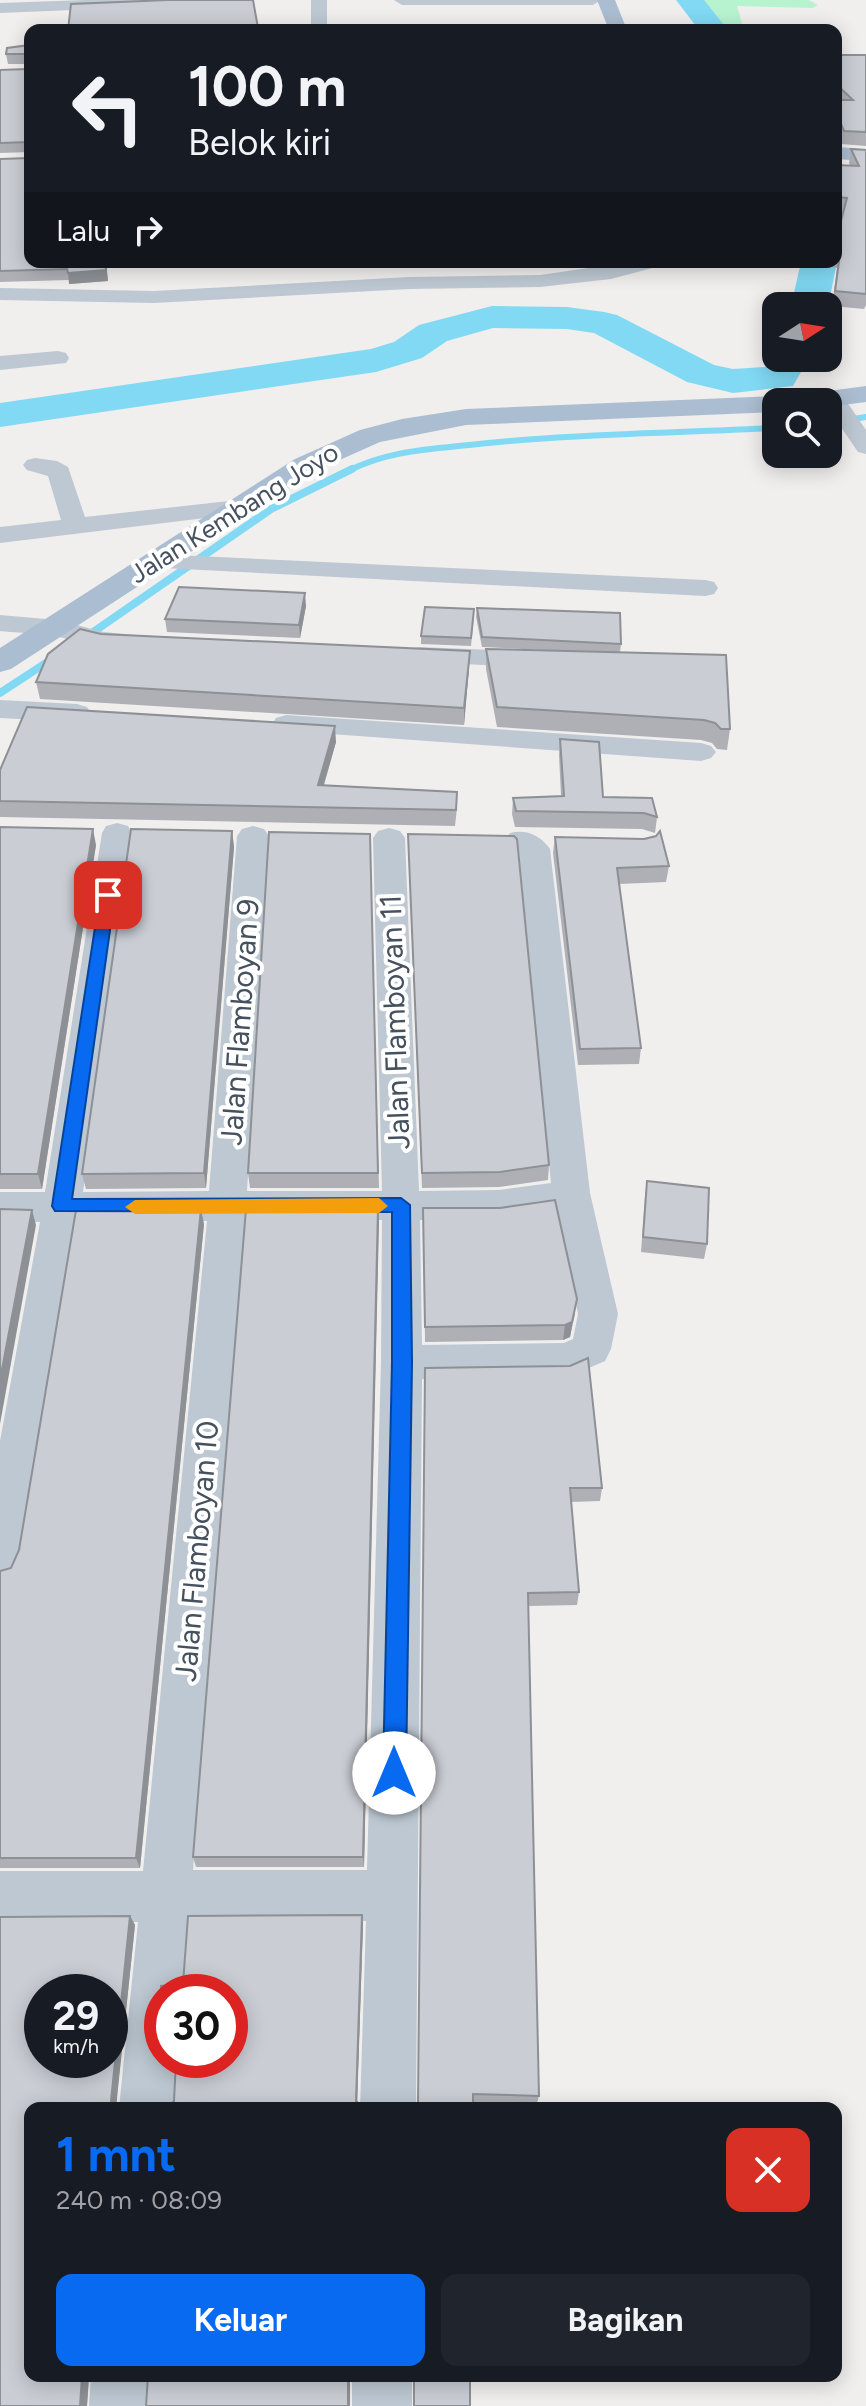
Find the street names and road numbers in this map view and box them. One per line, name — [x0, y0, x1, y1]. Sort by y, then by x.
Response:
street label: Jalan Kembang Joyo — [124, 436, 344, 590]
street label: Jalan Flamboyan 11 — [372, 894, 417, 1150]
street label: Jalan Flamboyan 9 — [212, 897, 267, 1146]
street label: Jalan Flamboyan 10 — [167, 1419, 226, 1683]

